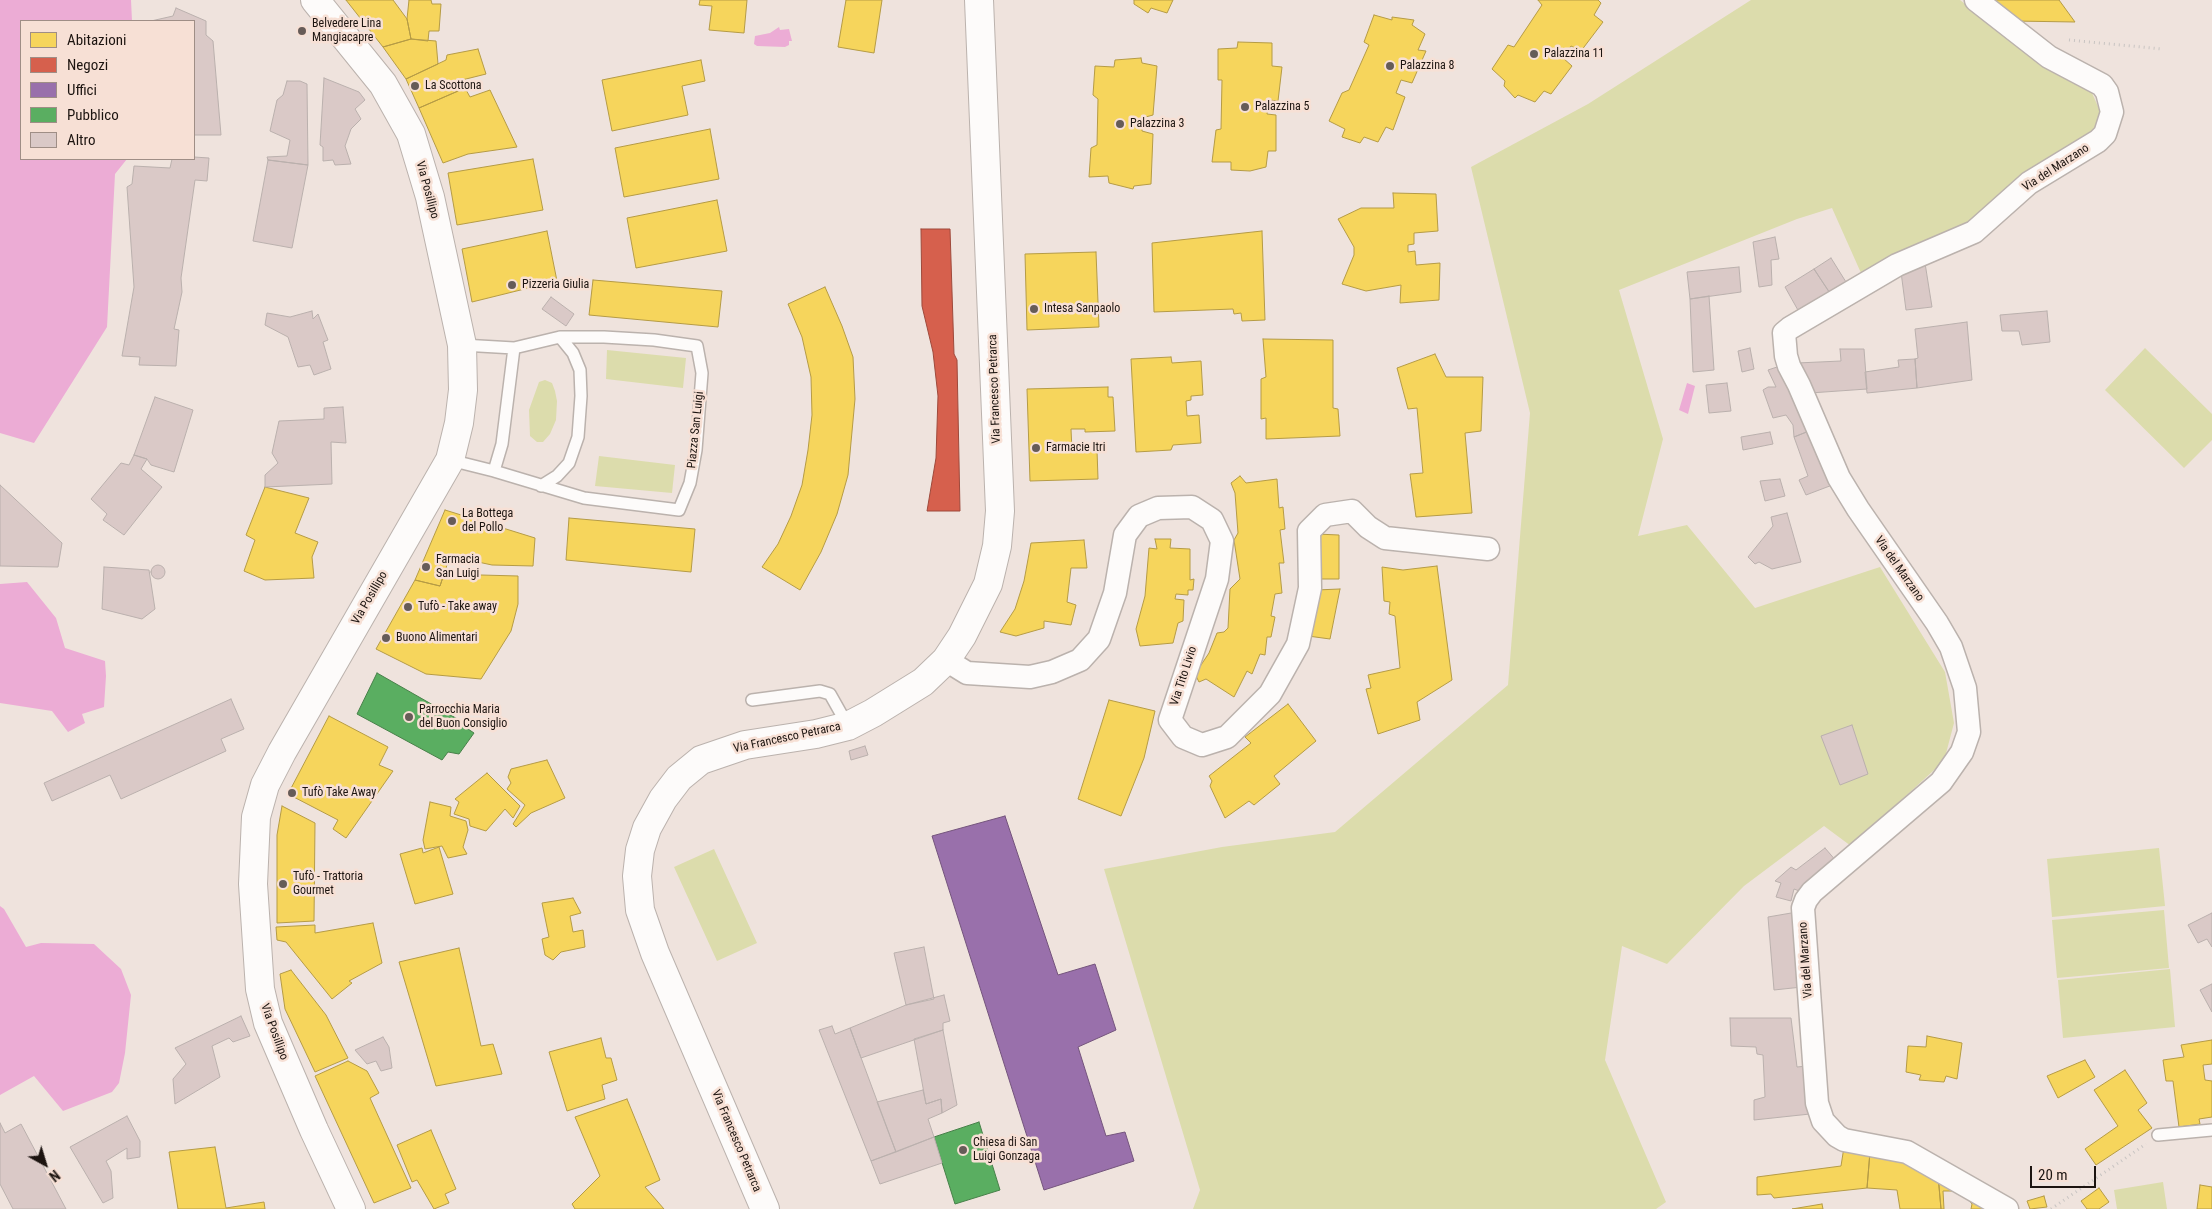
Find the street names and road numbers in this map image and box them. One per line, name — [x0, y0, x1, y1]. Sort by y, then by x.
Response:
street label: Via del Marzano — [2020, 141, 2092, 195]
street label: Via Posillipo — [412, 160, 442, 220]
street label: Via Francesco Petrarca — [986, 334, 1004, 444]
street label: Piazza San Luigi — [685, 391, 707, 469]
street label: Via del Marzano — [1871, 534, 1927, 604]
street label: Via Posillipo — [349, 569, 391, 627]
street label: Via Tito Livio — [1168, 644, 1200, 708]
street label: Via Francesco Petrarca — [732, 720, 842, 756]
street label: Via del Marzano — [1796, 921, 1816, 999]
street label: Via Posillipo — [257, 1002, 291, 1062]
street label: Via Francesco Petrarca — [708, 1088, 764, 1194]

